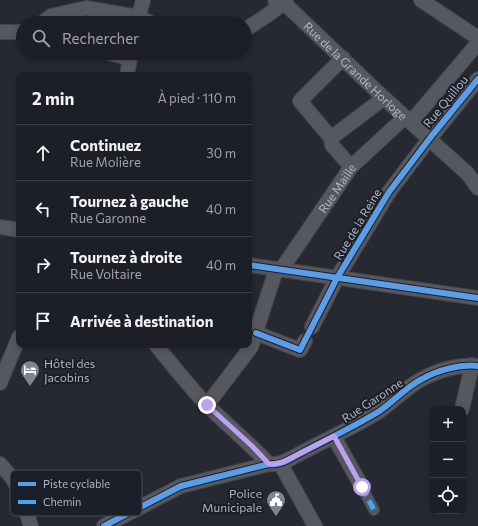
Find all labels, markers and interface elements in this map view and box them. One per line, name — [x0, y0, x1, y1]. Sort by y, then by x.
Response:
search box — [16, 16, 252, 60]
street label: Rue de la Grande Horloge — [301, 19, 410, 123]
icon: search — [30, 27, 52, 49]
text: Rechercher — [62, 29, 139, 47]
street label: Rue Quillou — [420, 72, 470, 130]
text: 2 min — [32, 88, 74, 109]
text: À pied · 110 m — [158, 90, 236, 106]
text: Continuez — [70, 136, 141, 154]
icon: ahead — [32, 142, 54, 164]
text: 30 m — [206, 145, 236, 161]
text: Rue Molière — [70, 154, 141, 170]
street label: Rue Maille — [315, 161, 358, 215]
street label: Rue de la Reine — [330, 186, 384, 262]
text: Tournez à gauche — [70, 192, 189, 210]
icon: left — [32, 198, 54, 220]
text: 40 m — [206, 201, 236, 217]
text: Rue Garonne — [70, 210, 146, 226]
text: Tournez à droite — [70, 248, 182, 266]
icon: right — [32, 254, 54, 276]
text: 40 m — [206, 257, 236, 273]
text: Rue Voltaire — [70, 266, 142, 282]
icon: arrive — [32, 310, 54, 332]
text: Arrivée à destination — [70, 312, 213, 330]
place label: Hôtel des Jacobins — [44, 356, 95, 385]
hotel icon: Hôtel des Jacobins — [19, 359, 41, 387]
street label: Rue Garonne — [339, 375, 405, 425]
route end — [198, 396, 216, 414]
map controls — [430, 406, 466, 514]
button: + — [430, 406, 466, 442]
button: − — [430, 442, 466, 478]
legend — [10, 470, 142, 516]
text: Piste cyclable — [43, 477, 110, 490]
route start — [353, 478, 371, 496]
button: locate — [430, 478, 466, 514]
place label: Police Municipale — [202, 486, 262, 514]
public building icon: Police Municipale — [265, 489, 287, 517]
text: Chemin — [43, 495, 81, 508]

